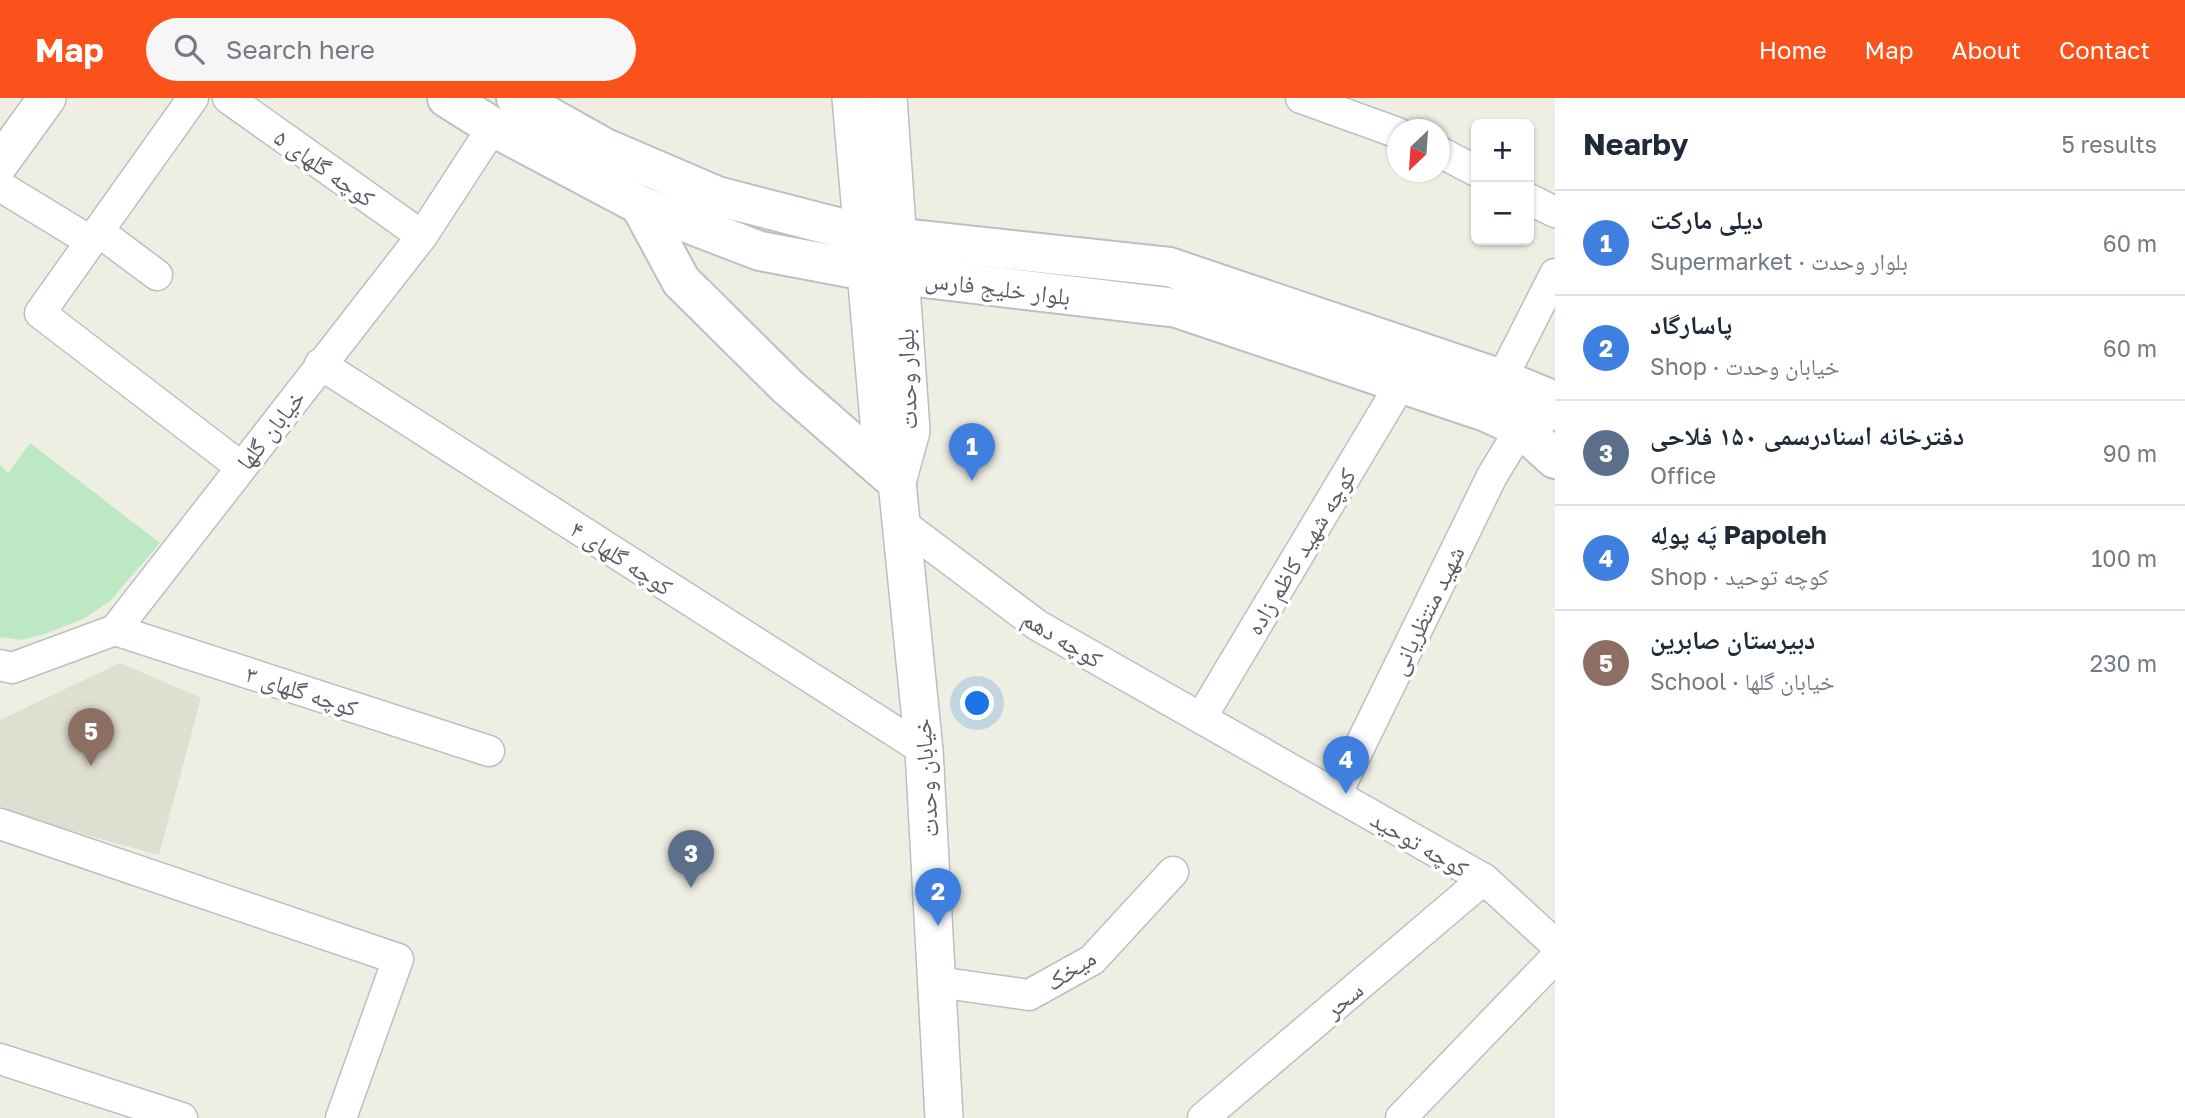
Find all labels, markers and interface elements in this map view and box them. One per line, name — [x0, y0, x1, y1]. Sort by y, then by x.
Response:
search box — [146, 18, 636, 81]
text: Map — [35, 30, 104, 69]
icon: search — [170, 30, 208, 68]
text: Search here — [226, 34, 375, 65]
text: Home — [1759, 35, 1827, 64]
text: Map — [1865, 35, 1914, 64]
text: About — [1952, 35, 2021, 64]
text: Contact — [2059, 35, 2150, 64]
north arrow — [1387, 119, 1450, 182]
map controls — [1471, 119, 1534, 245]
button: + — [1471, 119, 1534, 182]
street label: کوچه گلهای ۵ — [269, 122, 381, 213]
text: Nearby — [1583, 126, 1688, 162]
text: 5 results — [2061, 130, 2157, 158]
button: − — [1471, 182, 1534, 245]
text: دیلی مارکت — [1650, 204, 1763, 235]
text: 1 — [1600, 229, 1612, 257]
text: 60 m — [2103, 229, 2157, 257]
text: Supermarket · بلوار وحدت — [1650, 247, 1908, 275]
street label: بلوار خلیج فارس — [923, 264, 1072, 312]
text: پاسارگاد — [1650, 309, 1732, 340]
street label: بلوار وحدت — [890, 328, 923, 430]
text: 2 — [1599, 334, 1613, 362]
text: 60 m — [2103, 334, 2157, 362]
text: Shop · خیابان وحدت — [1650, 352, 1839, 380]
street label: خیابان گلها — [230, 383, 311, 475]
text: دفترخانه اسنادرسمی ۱۵۰ فلاحی — [1650, 420, 1964, 451]
pin: 1 — [949, 423, 995, 481]
text: 3 — [1599, 439, 1613, 467]
text: 90 m — [2103, 439, 2157, 467]
text: Office — [1650, 461, 1716, 489]
street label: کوچه شهید کاظم زاده — [1239, 462, 1364, 641]
street label: کوچه گلهای ۴ — [565, 513, 679, 602]
text: پَه پولِه Papoleh — [1650, 519, 1827, 550]
street label: شهید منتظریانی — [1382, 541, 1471, 680]
text: 4 — [1599, 544, 1613, 572]
text: 100 m — [2091, 544, 2157, 572]
text: Shop · کوچه توحید — [1650, 562, 1829, 590]
street label: کوچه دهم — [1016, 603, 1108, 676]
text: دبیرستان صابرین — [1650, 624, 1815, 655]
text: 5 — [1599, 649, 1613, 677]
text: 230 m — [2090, 649, 2157, 677]
street label: کوچه گلهای ۳ — [242, 658, 362, 723]
text: School · خیابان گلها — [1650, 667, 1835, 695]
your location — [960, 686, 994, 720]
pin: 5 — [68, 708, 114, 766]
street label: خیابان وحدت — [906, 718, 945, 838]
pin: 4 — [1323, 736, 1369, 794]
street label: کوچه توحید — [1366, 803, 1474, 883]
pin: 3 — [668, 830, 714, 888]
pin: 2 — [915, 868, 961, 926]
street label: میخک — [1039, 942, 1101, 996]
street label: سحر — [1317, 975, 1368, 1024]

